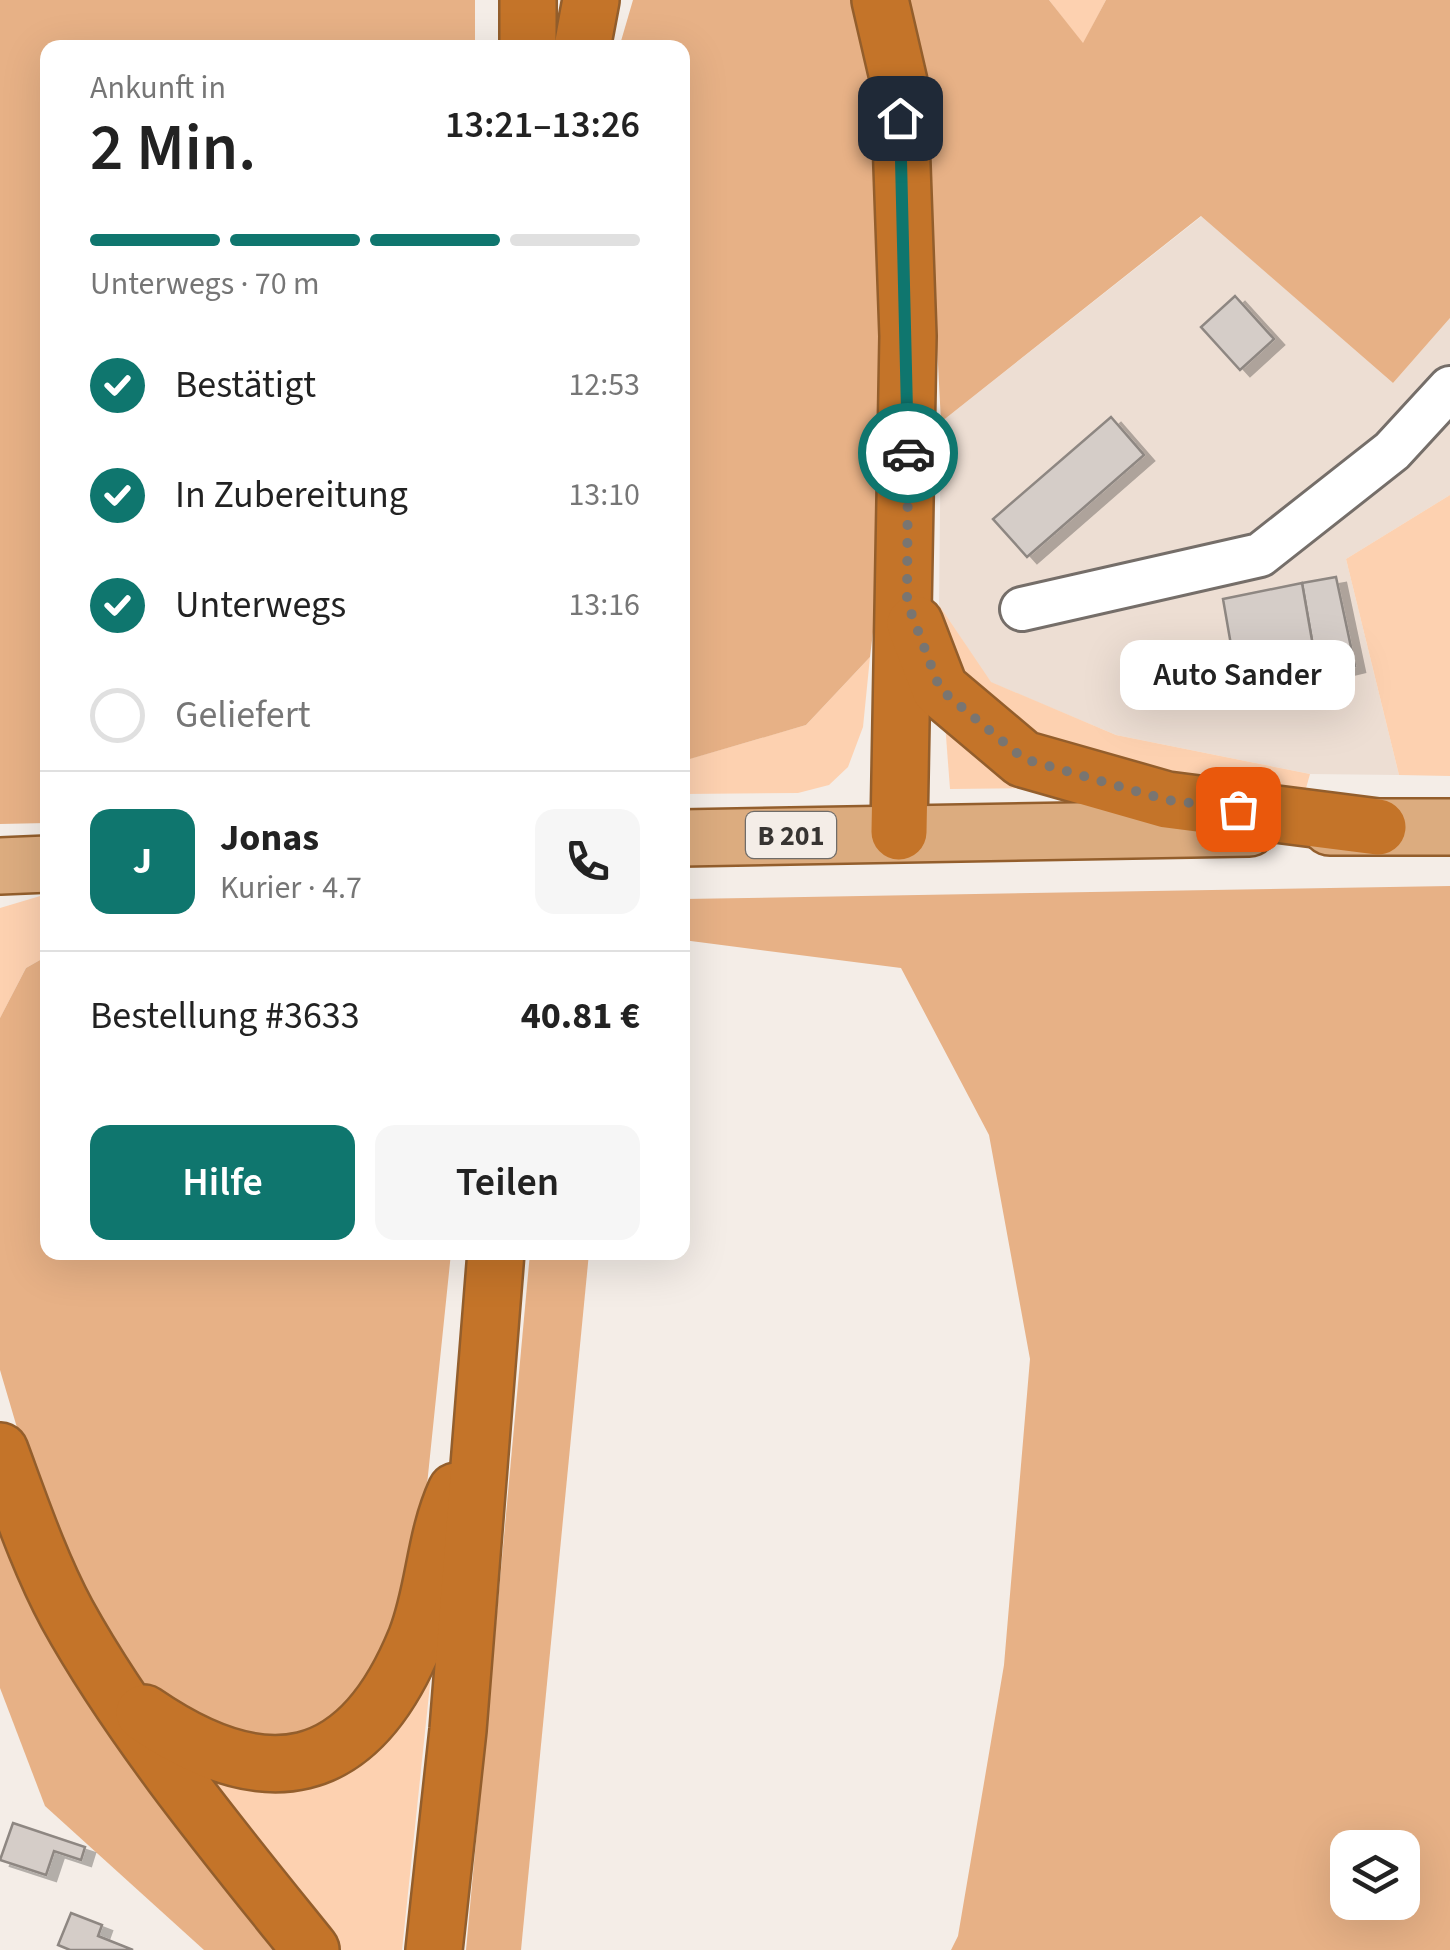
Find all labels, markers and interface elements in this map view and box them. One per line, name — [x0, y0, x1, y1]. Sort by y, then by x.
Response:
text: Ankunft in — [90, 65, 226, 111]
pin — [858, 76, 943, 161]
icon: home — [873, 91, 928, 146]
text: 13:21–13:26 — [445, 98, 640, 152]
text: 2 Min. — [90, 102, 256, 195]
text: Unterwegs · 70 m — [90, 261, 320, 307]
icon: check — [90, 358, 145, 413]
text: Bestätigt — [175, 358, 316, 412]
text: 12:53 — [568, 362, 640, 408]
courier — [858, 403, 958, 503]
icon: car — [881, 426, 936, 481]
icon: check — [90, 468, 145, 523]
text: In Zubereitung — [175, 468, 408, 522]
text: 13:10 — [568, 472, 640, 518]
icon: check — [90, 578, 145, 633]
text: Unterwegs — [175, 578, 346, 632]
text: 13:16 — [568, 582, 640, 628]
callout: Auto Sander — [1120, 639, 1356, 709]
text: Auto Sander — [1153, 652, 1322, 698]
text: Geliefert — [175, 688, 311, 742]
pin — [1196, 767, 1281, 852]
icon: bag — [1211, 782, 1266, 837]
button: phone — [535, 809, 640, 914]
text: Jonas — [220, 811, 319, 865]
road number: B 201 — [746, 812, 836, 858]
text: J — [133, 834, 152, 888]
text: Kurier · 4.7 — [220, 865, 362, 911]
text: Bestellung #3633 — [90, 989, 360, 1043]
text: 40.81 € — [521, 989, 640, 1043]
button: Hilfe — [90, 1125, 355, 1240]
button: Teilen — [375, 1125, 640, 1240]
map controls — [1330, 1830, 1420, 1920]
button: layers — [1330, 1830, 1420, 1920]

